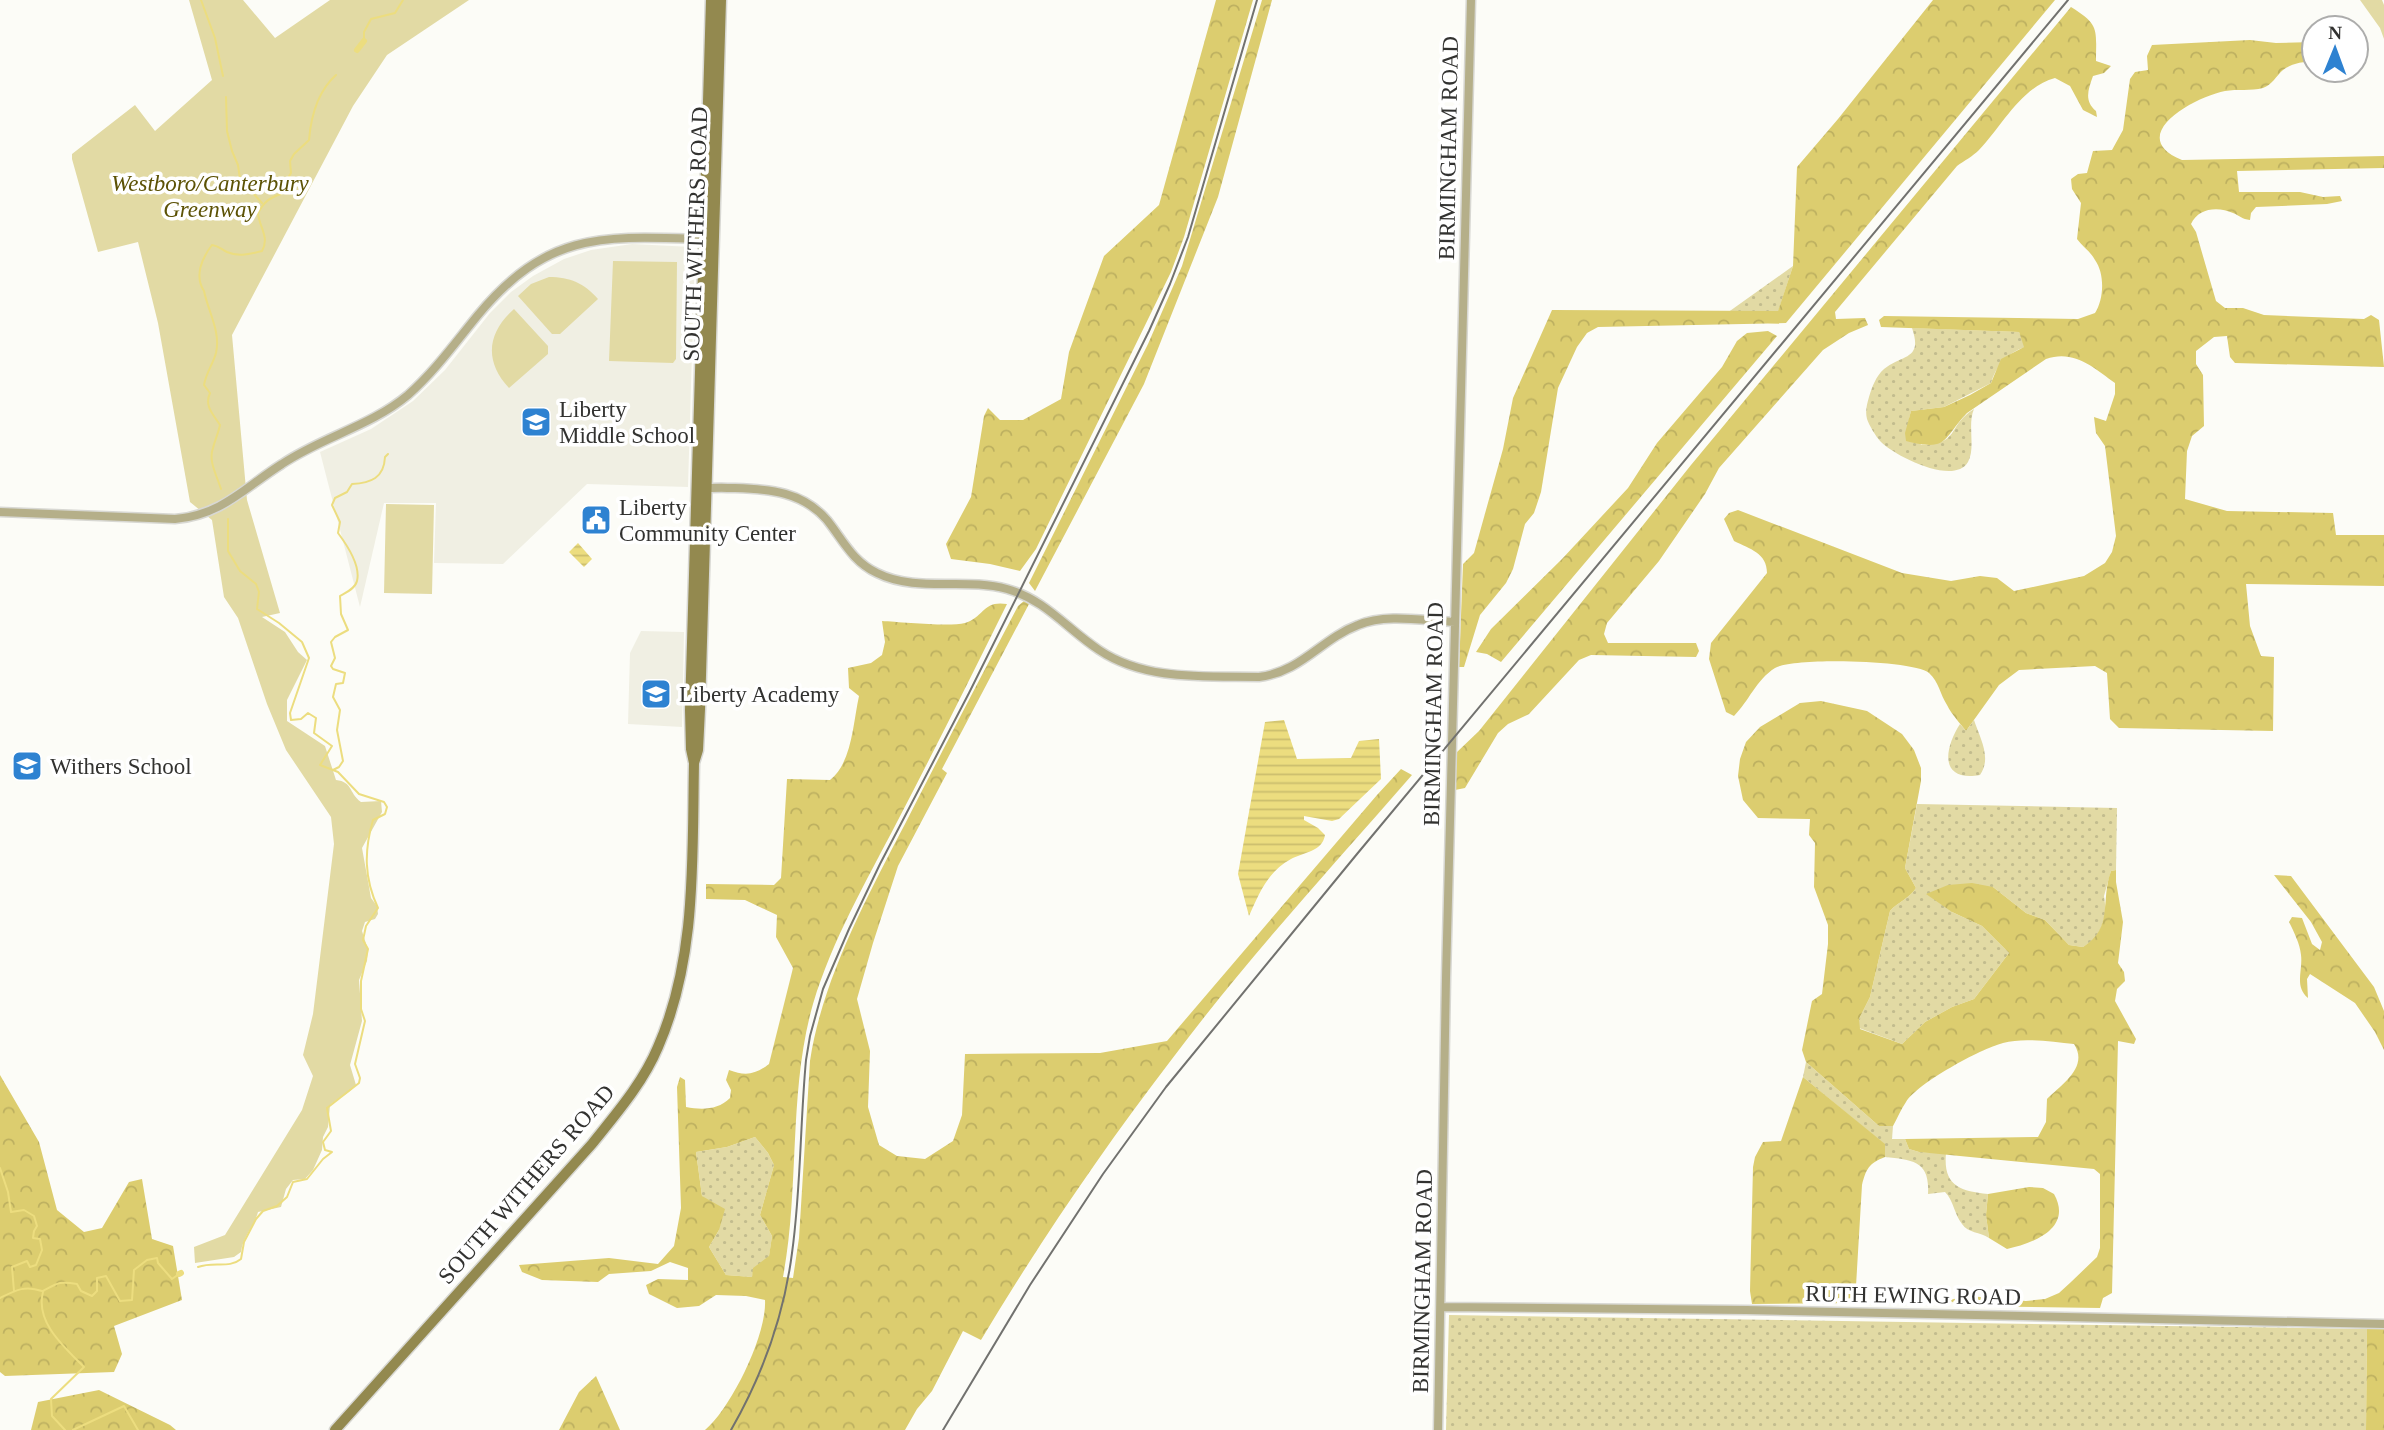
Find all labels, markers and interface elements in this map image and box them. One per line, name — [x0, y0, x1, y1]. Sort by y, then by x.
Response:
north arrow — [2300, 14, 2370, 84]
text: N — [2328, 22, 2343, 43]
street label: BIRMINGHAM ROAD — [1434, 36, 1463, 260]
street label: SOUTH WITHERS ROAD — [679, 106, 712, 362]
park label: Westboro/Canterbury Greenway — [111, 171, 310, 222]
place label: Liberty Middle School — [559, 397, 695, 448]
school or university icon: Liberty Middle School — [519, 405, 553, 439]
place label: Liberty Community Center — [619, 495, 796, 546]
public building icon: Liberty Community Center — [579, 503, 613, 537]
street label: BIRMINGHAM ROAD — [1419, 602, 1448, 826]
school or university icon: Liberty Academy — [639, 677, 673, 711]
place label: Liberty Academy — [679, 682, 840, 707]
school or university icon: Withers School — [10, 749, 44, 783]
place label: Withers School — [50, 754, 192, 779]
street label: SOUTH WITHERS ROAD — [433, 1080, 620, 1289]
street label: BIRMINGHAM ROAD — [1408, 1169, 1437, 1393]
street label: RUTH EWING ROAD — [1805, 1281, 2021, 1310]

